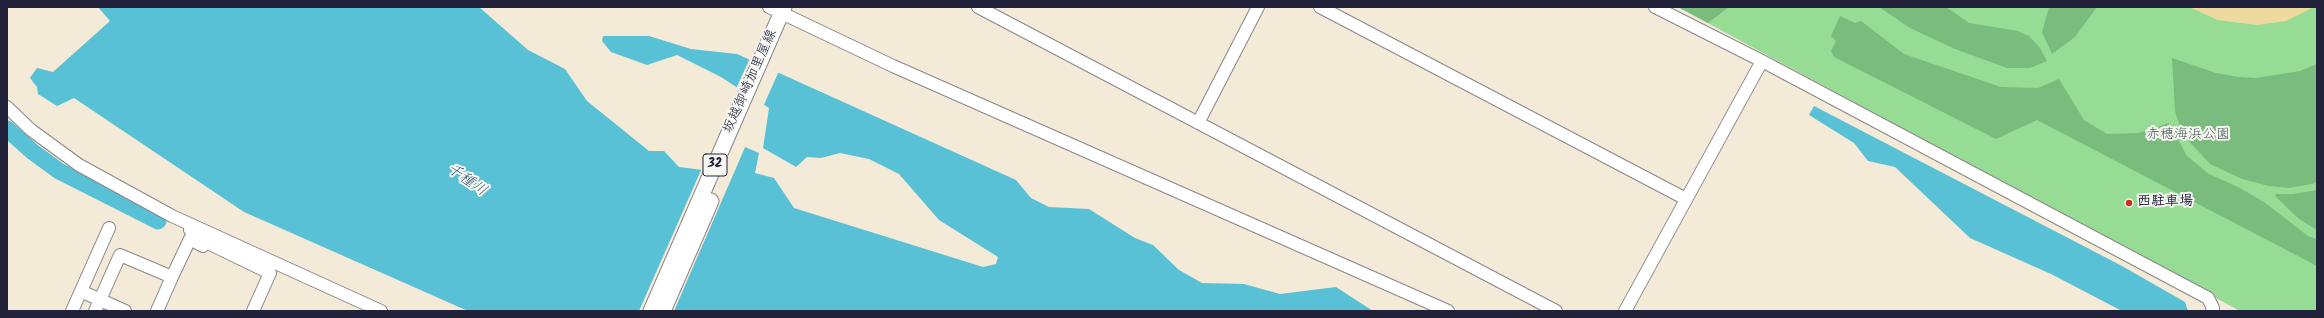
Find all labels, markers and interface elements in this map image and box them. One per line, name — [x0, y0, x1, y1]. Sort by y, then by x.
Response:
street label: 坂越御崎加里屋線 — [721, 27, 781, 137]
park label: 赤穂海浜公園 — [2146, 128, 2230, 144]
road number: 32 — [703, 154, 727, 176]
water label: 千種川 — [442, 161, 490, 201]
place label: 西駐車場 — [2137, 195, 2193, 211]
marker: 西駐車場 — [2124, 198, 2134, 208]

